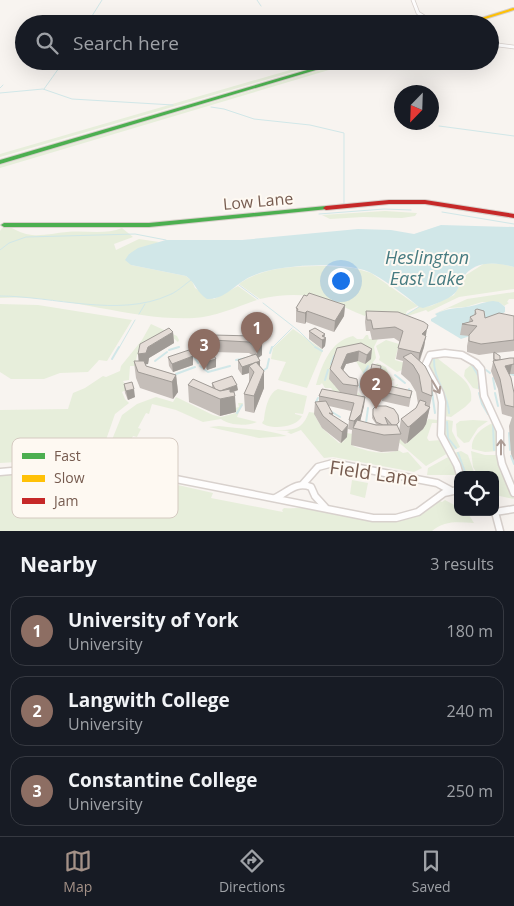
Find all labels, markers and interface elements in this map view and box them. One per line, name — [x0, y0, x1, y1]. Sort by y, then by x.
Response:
search box — [15, 15, 499, 70]
icon: search — [33, 29, 61, 57]
text: Search here — [73, 30, 179, 56]
north arrow — [394, 85, 439, 130]
street label: Low Lane — [222, 187, 294, 215]
water label: Heslington East Lake — [385, 245, 469, 290]
your location — [328, 268, 354, 294]
pin: 1 — [241, 312, 273, 353]
pin: 3 — [188, 329, 220, 370]
pin: 2 — [360, 368, 392, 409]
one-way arrow — [432, 379, 442, 393]
legend — [12, 438, 178, 518]
one-way arrow — [496, 439, 506, 456]
text: Fast — [54, 446, 81, 465]
street label: Field Lane — [328, 454, 420, 492]
text: Slow — [54, 468, 85, 487]
map controls — [454, 471, 499, 516]
button: locate — [454, 471, 499, 516]
text: Jam — [52, 491, 79, 510]
text: Nearby — [20, 550, 97, 578]
text: 3 results — [430, 553, 494, 575]
text: University of York — [68, 607, 239, 633]
text: 1 — [32, 620, 42, 642]
text: 180 m — [447, 620, 493, 642]
text: University — [68, 633, 142, 655]
text: Langwith College — [68, 687, 230, 713]
text: 2 — [32, 700, 42, 722]
text: 240 m — [447, 700, 493, 722]
text: University — [68, 713, 142, 735]
text: Constantine College — [68, 767, 257, 793]
text: 3 — [32, 780, 42, 802]
text: 250 m — [447, 780, 493, 802]
text: University — [68, 793, 142, 815]
tab: Map — [63, 847, 92, 896]
tab: Directions — [219, 847, 285, 896]
tab: Saved — [412, 847, 451, 896]

